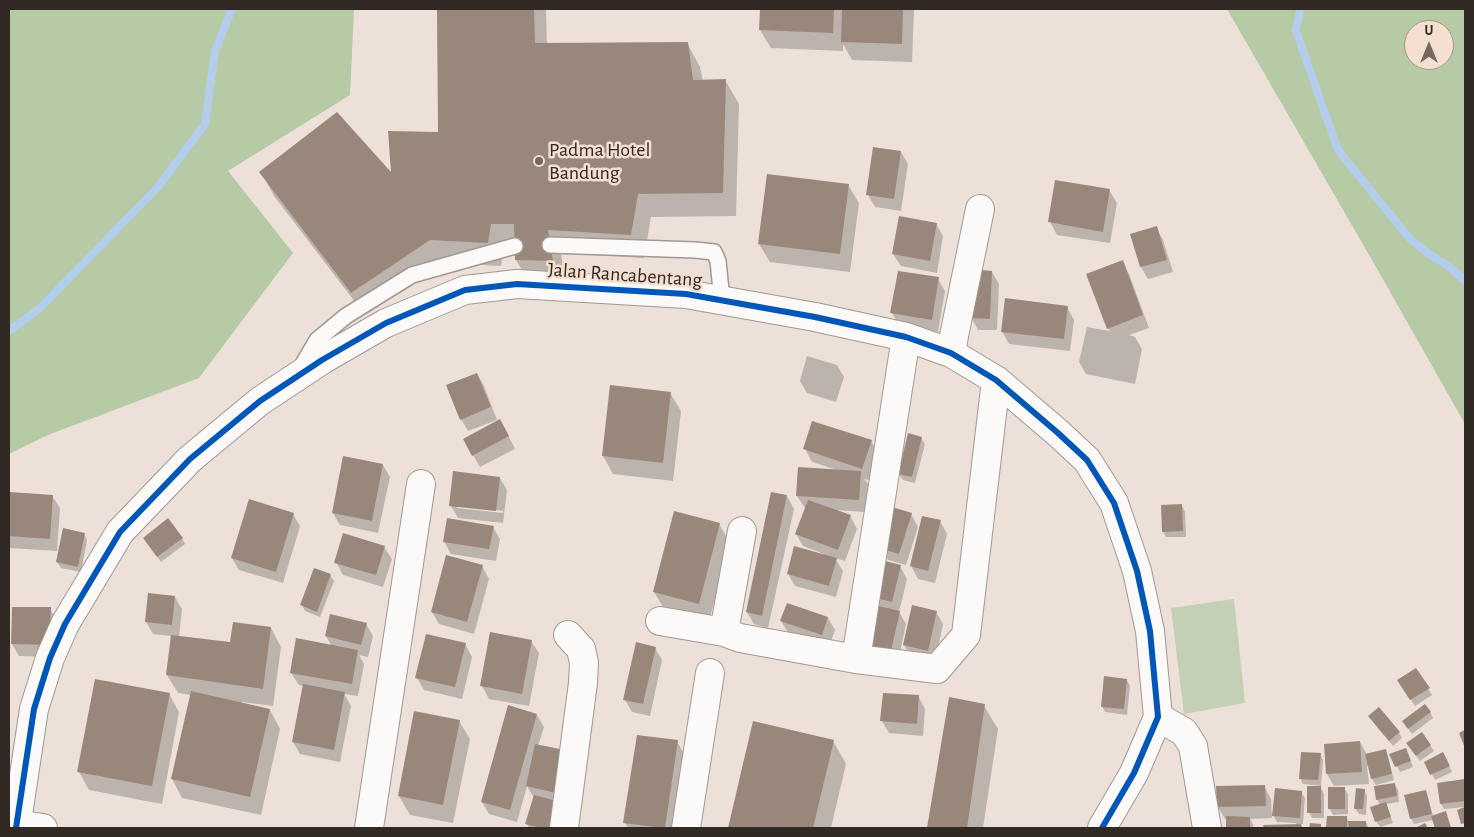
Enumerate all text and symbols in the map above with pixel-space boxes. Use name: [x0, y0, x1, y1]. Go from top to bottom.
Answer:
north arrow: [1404, 20, 1454, 70]
text: U: [1425, 24, 1433, 38]
place label: Padma Hotel Bandung: [549, 138, 650, 185]
marker: Padma Hotel Bandung: [533, 155, 545, 167]
street label: Jalan Rancabentang: [547, 258, 703, 292]

